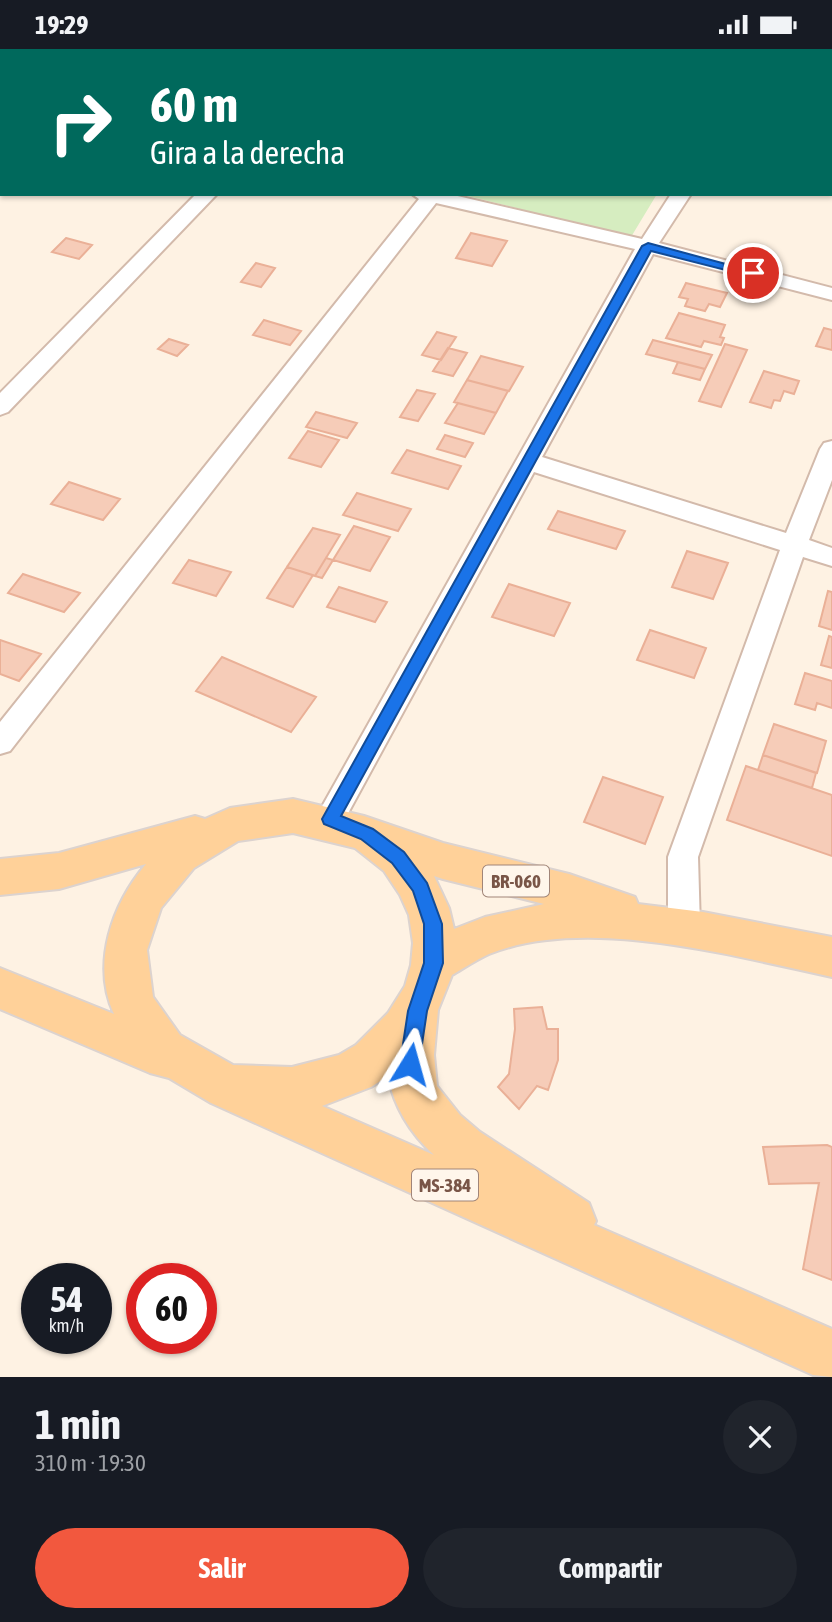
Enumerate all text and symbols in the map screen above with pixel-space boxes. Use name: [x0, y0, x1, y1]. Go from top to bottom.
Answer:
text: 19:29: [35, 10, 89, 40]
text: 60 m: [150, 76, 238, 132]
icon: right: [35, 77, 126, 168]
text: Gira a la derecha: [150, 134, 345, 171]
pin: [723, 243, 783, 303]
icon: arrive: [734, 254, 772, 292]
road number: BR-060: [483, 866, 549, 897]
position arrow: [373, 1027, 447, 1101]
road number: MS-384: [412, 1169, 478, 1201]
speed limit sign: 60: [126, 1263, 217, 1354]
text: 54: [50, 1279, 83, 1319]
text: km/h: [49, 1315, 84, 1336]
text: 1 min: [35, 1400, 121, 1448]
button: close: [723, 1400, 797, 1474]
text: 310 m · 19:30: [35, 1450, 146, 1476]
button: Salir: [35, 1528, 409, 1608]
button: Compartir: [423, 1528, 797, 1608]

